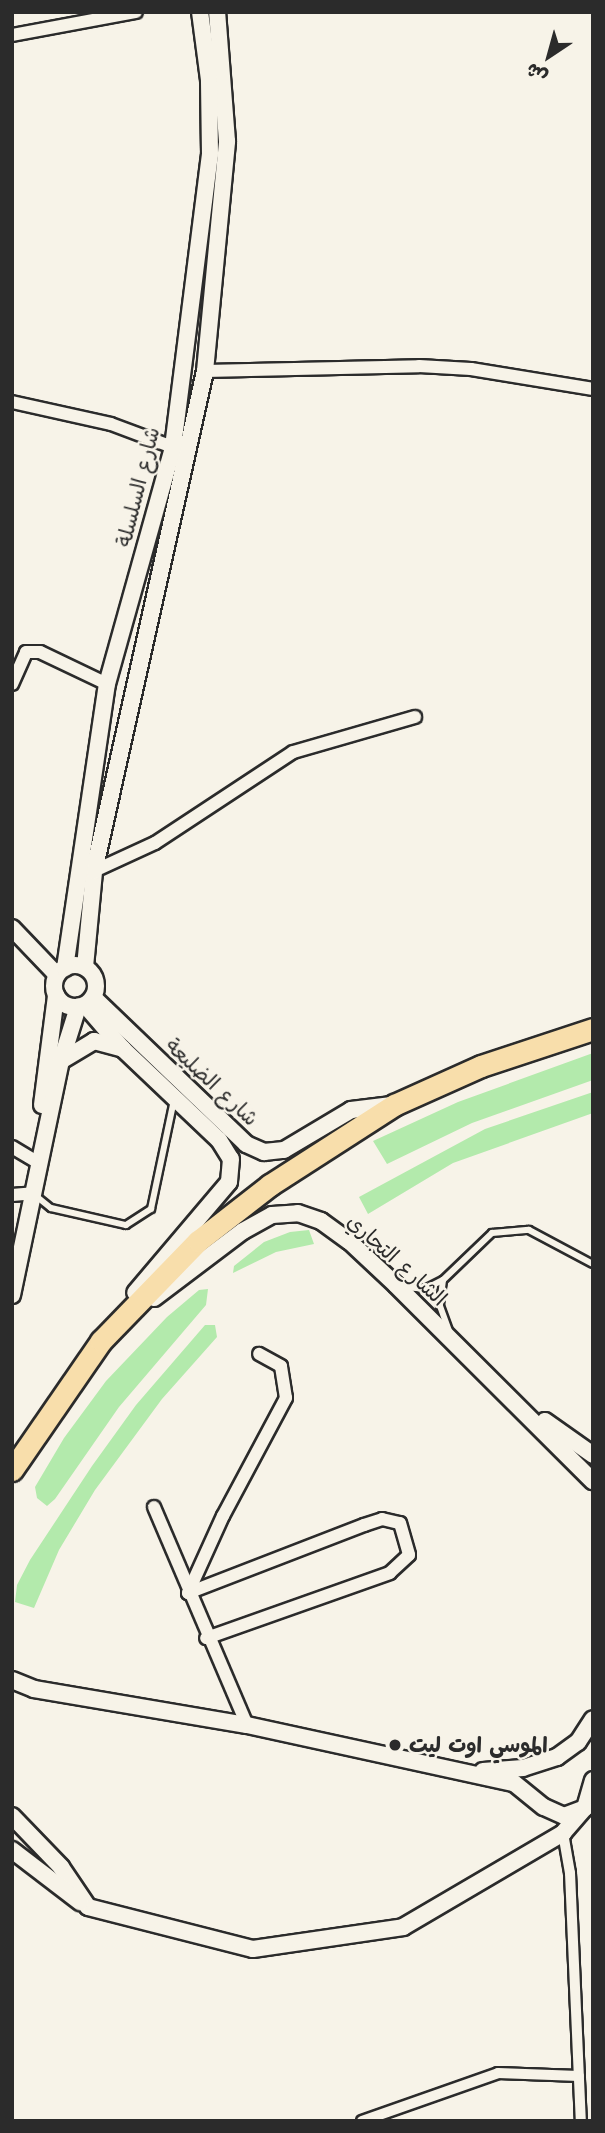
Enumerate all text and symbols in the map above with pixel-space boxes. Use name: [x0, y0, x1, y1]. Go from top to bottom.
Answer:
north arrow: [514, 21, 584, 91]
text: ش: [521, 57, 552, 90]
street label: شارع السلسلة: [111, 425, 165, 549]
street label: شارع الضليعة: [160, 1033, 264, 1131]
street label: الشارع التجاري: [342, 1209, 452, 1311]
place label: الموسي اوت ليت: [409, 1732, 548, 1758]
marker: الموسي اوت ليت: [387, 1737, 403, 1753]

